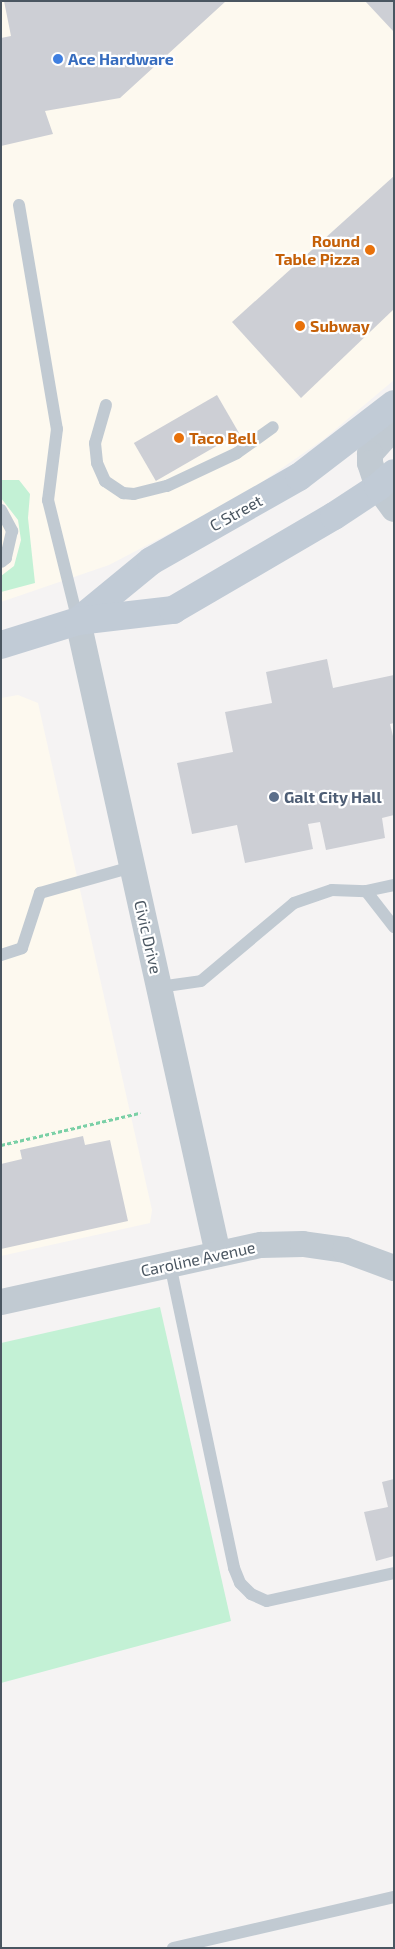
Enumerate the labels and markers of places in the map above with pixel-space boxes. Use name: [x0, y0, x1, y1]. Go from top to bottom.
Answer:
place label: Ace Hardware: [68, 49, 174, 69]
marker: Ace Hardware: [52, 53, 64, 65]
place label: Round Table Pizza: [275, 231, 360, 269]
marker: Round Table Pizza: [364, 244, 376, 256]
place label: Subway: [310, 316, 370, 336]
marker: Subway: [294, 320, 306, 332]
place label: Taco Bell: [189, 428, 257, 448]
marker: Taco Bell: [173, 432, 185, 444]
place label: Galt City Hall: [284, 787, 382, 807]
marker: Galt City Hall: [268, 791, 280, 803]

